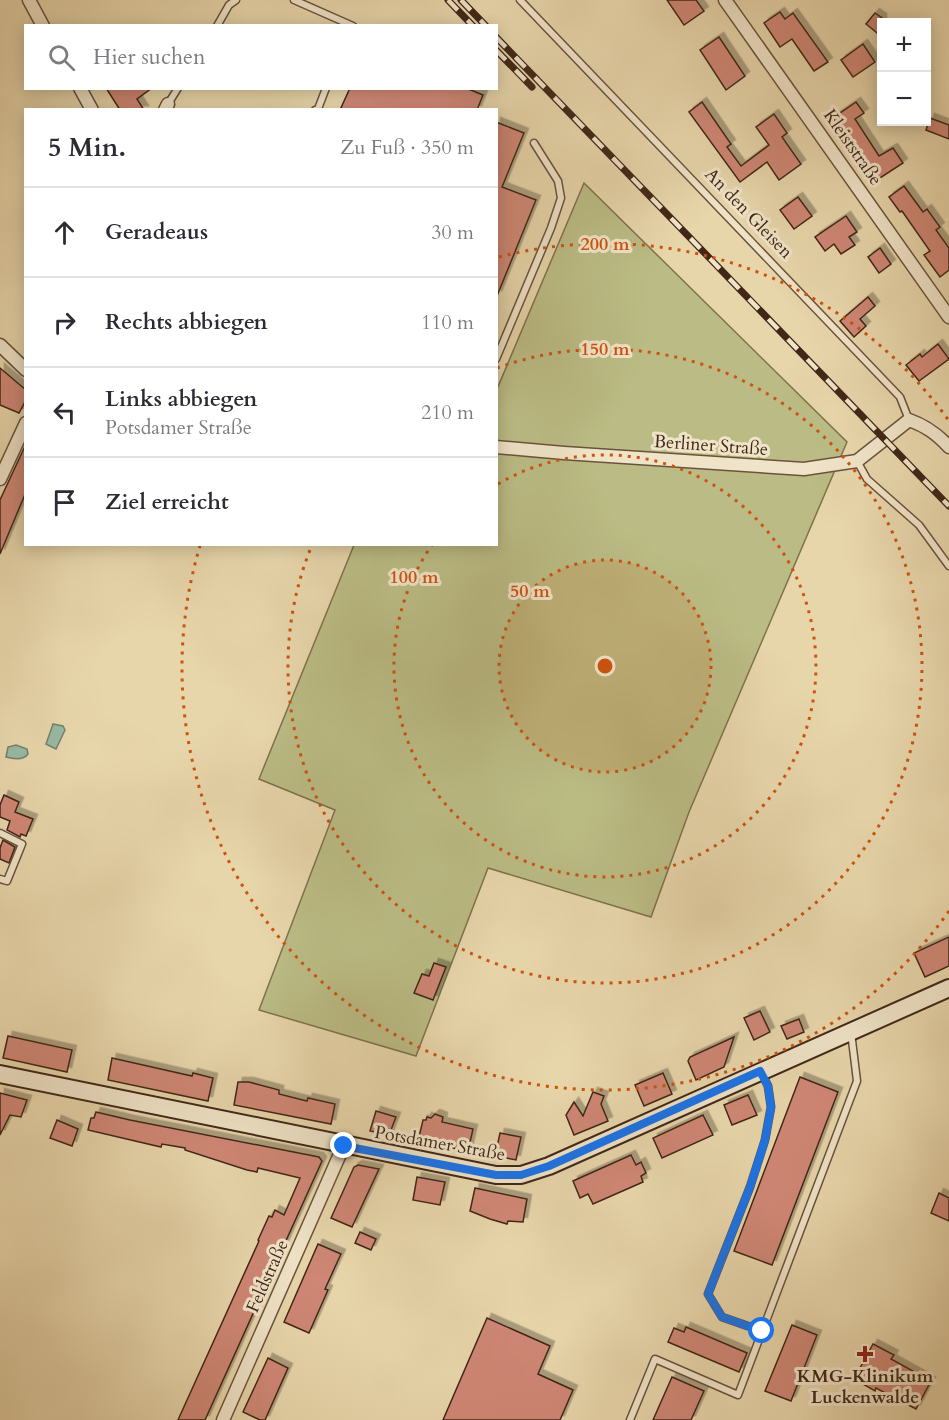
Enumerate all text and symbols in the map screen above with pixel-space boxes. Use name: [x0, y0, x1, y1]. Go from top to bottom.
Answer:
map controls: [877, 18, 931, 126]
button: +: [877, 18, 931, 72]
search box: [24, 24, 498, 90]
icon: search: [45, 41, 78, 74]
text: Hier suchen: [93, 42, 206, 72]
button: −: [877, 72, 931, 126]
street label: Kleiststraße: [817, 104, 888, 190]
text: 5 Min.: [48, 130, 126, 165]
text: Zu Fuß · 350 m: [340, 134, 474, 161]
street label: An den Gleisen: [699, 163, 799, 265]
icon: ahead: [48, 216, 81, 249]
text: Geradeaus: [105, 217, 208, 247]
text: 30 m: [431, 219, 474, 246]
text: 200 m: [580, 232, 630, 257]
icon: right: [48, 306, 81, 339]
text: Rechts abbiegen: [105, 307, 268, 337]
text: 110 m: [421, 309, 474, 336]
text: 150 m: [580, 337, 630, 362]
text: Links abbiegen: [105, 384, 257, 414]
icon: left: [48, 396, 81, 429]
text: 210 m: [421, 399, 474, 426]
text: Potsdamer Straße: [105, 414, 252, 441]
street label: Berliner Straße: [653, 429, 769, 462]
icon: arrive: [48, 486, 81, 519]
text: Ziel erreicht: [105, 487, 229, 517]
text: 100 m: [389, 565, 439, 590]
text: 50 m: [510, 579, 550, 604]
centre of rings: [595, 656, 615, 676]
street label: Potsdamer Straße: [373, 1120, 507, 1167]
route end: [330, 1132, 356, 1158]
street label: Feldstraße: [240, 1236, 295, 1317]
route start: [748, 1317, 774, 1343]
marker: KMG-Klinikum Luckenwalde: [856, 1345, 874, 1363]
place label: KMG-Klinikum Luckenwalde: [797, 1364, 934, 1410]

